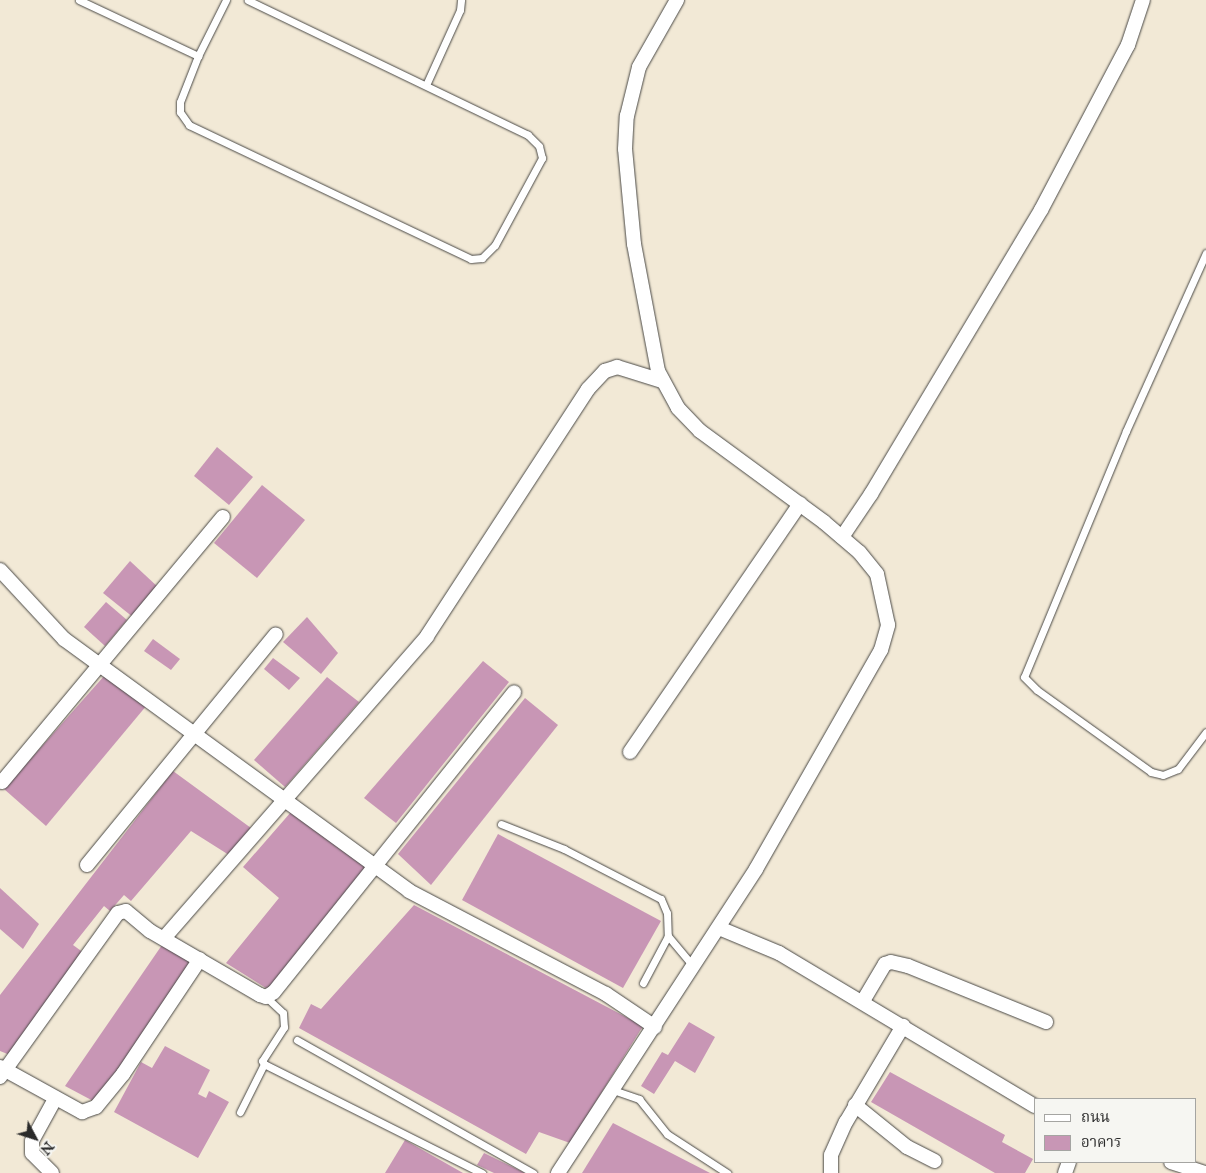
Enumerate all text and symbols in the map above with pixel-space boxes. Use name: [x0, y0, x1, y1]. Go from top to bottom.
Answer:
legend: [1034, 1098, 1196, 1163]
text: ถนน: [1081, 1108, 1110, 1127]
north arrow: [10, 1113, 60, 1163]
text: อาคาร: [1081, 1133, 1121, 1152]
text: N: [36, 1137, 57, 1158]

